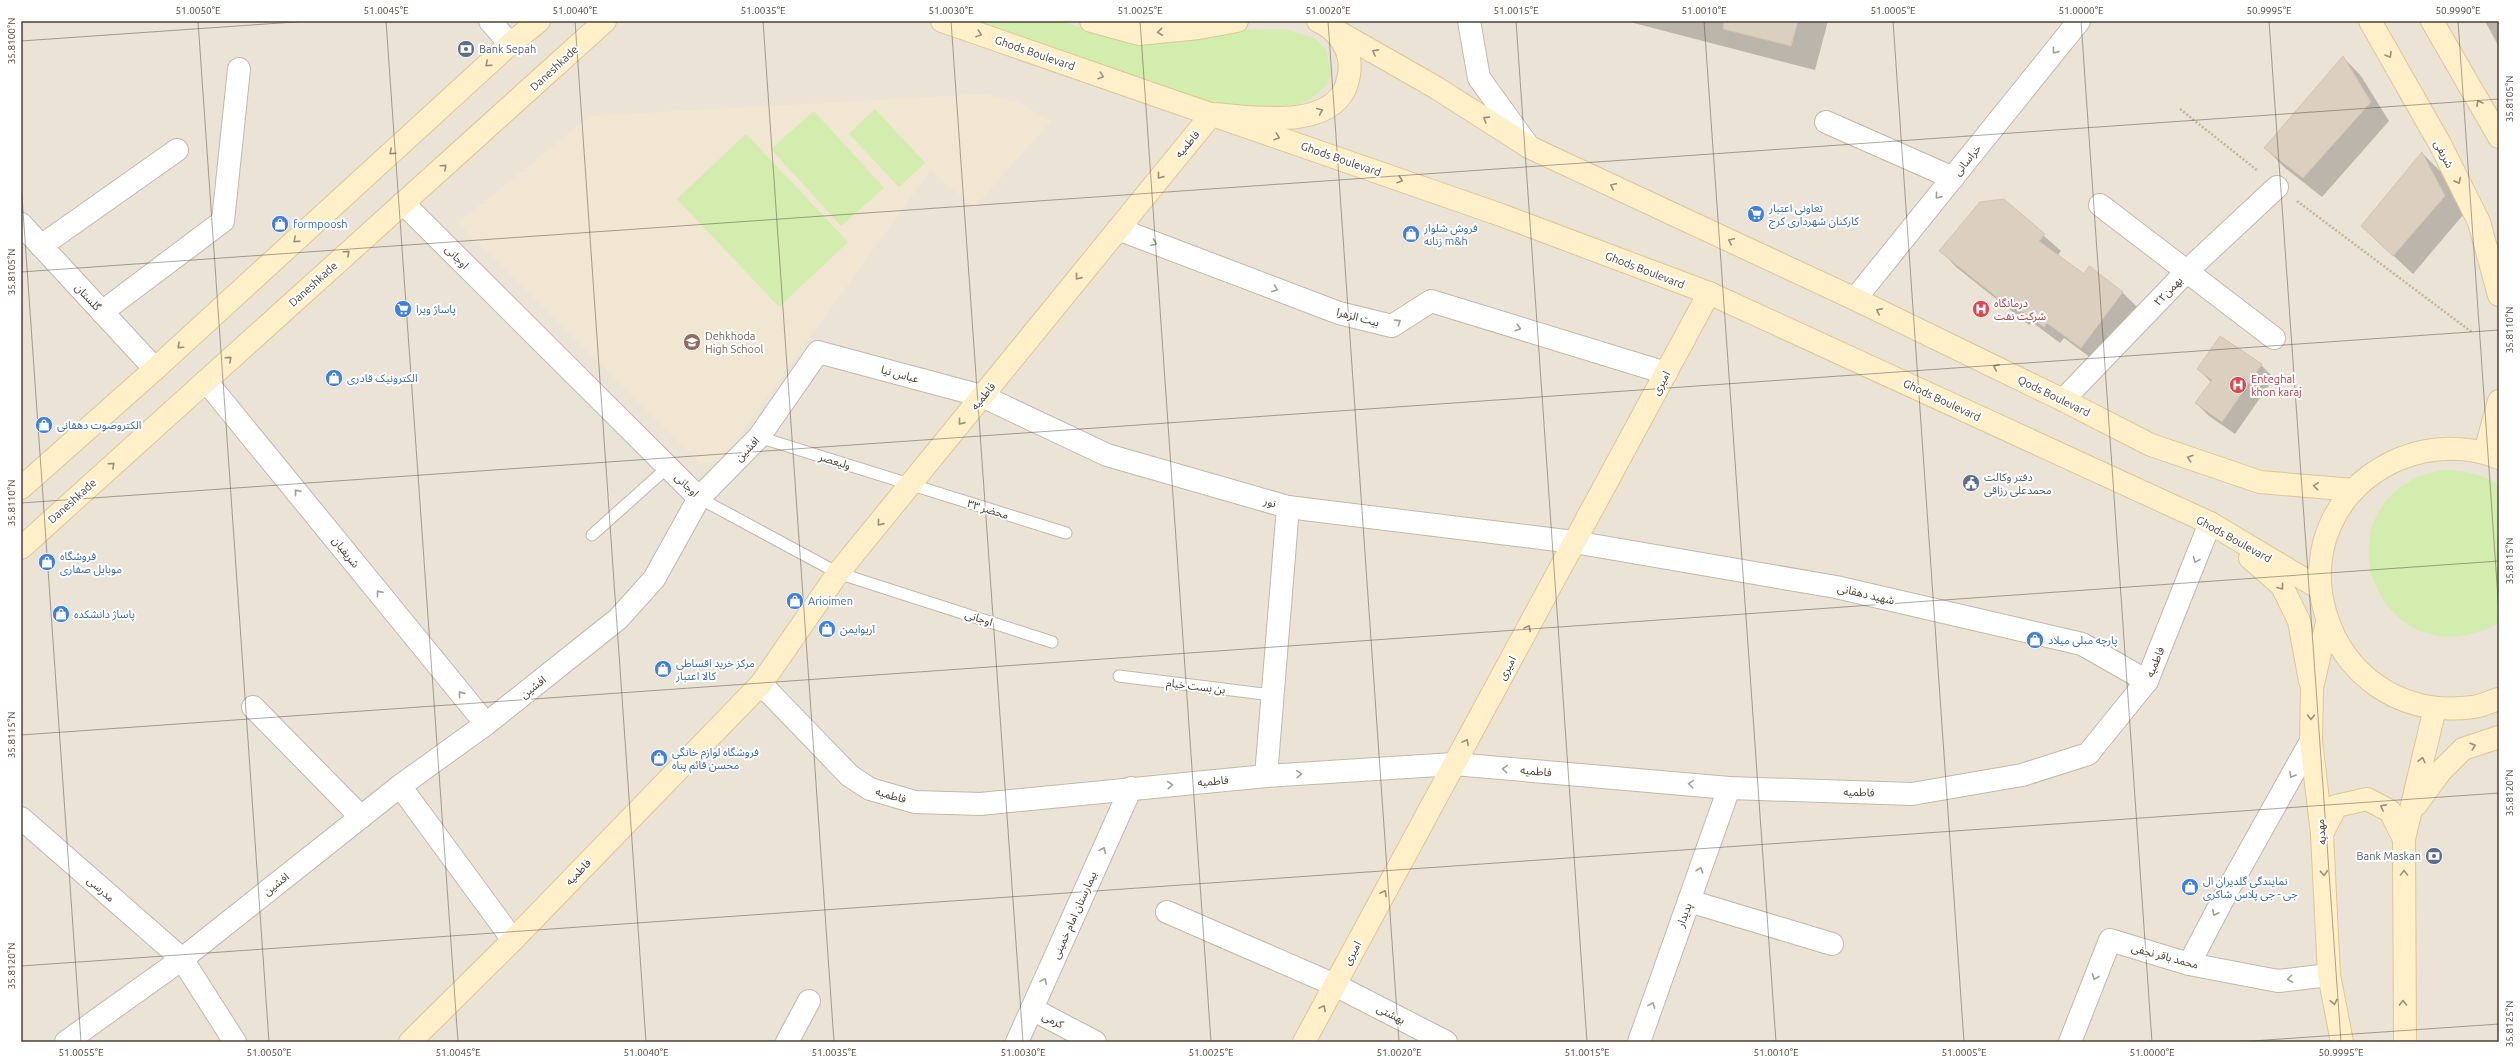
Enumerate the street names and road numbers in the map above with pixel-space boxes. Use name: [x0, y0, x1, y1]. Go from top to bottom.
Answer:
street label: Ghods Boulevard: [993, 34, 1077, 72]
street label: Daneshkade: [528, 43, 580, 93]
street label: فاطمیه: [1172, 128, 1203, 161]
street label: شریفی: [2431, 138, 2456, 171]
street label: Ghods Boulevard: [1299, 140, 1383, 178]
street label: خراسانی: [1951, 142, 1984, 178]
street label: اوجانی: [442, 243, 471, 272]
street label: Ghods Boulevard: [1604, 249, 1686, 291]
street label: Daneshkade: [286, 259, 340, 309]
street label: ۲۲بهمن: [2151, 274, 2185, 309]
street label: گلستان: [72, 281, 104, 314]
street label: بیت الزهرا: [1335, 306, 1381, 330]
street label: عباس نیا: [880, 363, 921, 386]
street label: امیری: [1650, 369, 1673, 397]
street label: Qods Boulevard: [2016, 373, 2092, 419]
street label: Ghods Boulevard: [1901, 377, 1983, 423]
street label: فاطمیه: [968, 380, 998, 413]
street label: افشین: [733, 434, 762, 464]
street label: ولیعصر: [816, 450, 852, 473]
street label: اوجانی: [672, 471, 701, 500]
street label: Daneshkade: [45, 476, 99, 526]
street label: نور: [1261, 494, 1278, 510]
street label: محضر ۳۳: [966, 497, 1010, 522]
street label: Ghods Boulevard: [2194, 513, 2274, 565]
street label: شریفیان: [329, 534, 362, 571]
street label: شهید دهقانی: [1836, 582, 1896, 607]
street label: اوجانی: [963, 608, 994, 629]
street label: فاطمیه: [2144, 645, 2167, 679]
street label: امیری: [1496, 654, 1519, 682]
street label: افشین: [518, 673, 549, 701]
street label: بن بست خیام: [1166, 676, 1226, 698]
street label: فاطمیه: [1520, 764, 1552, 779]
street label: فاطمیه: [1197, 774, 1229, 789]
street label: فاطمیه: [874, 785, 908, 806]
street label: فاطمیه: [1843, 785, 1875, 800]
street label: مهدیه: [2314, 818, 2329, 845]
street label: فاطمیه: [563, 856, 594, 888]
street label: بیمارستان امام خمینی: [1049, 869, 1101, 961]
street label: افشین: [261, 870, 292, 898]
street label: مدرسی: [84, 874, 117, 905]
street label: پدیدار: [1674, 901, 1696, 930]
street label: امیری: [1341, 939, 1364, 967]
street label: محمد باقر نجفی: [2130, 941, 2200, 972]
street label: بهشتی: [1374, 1002, 1407, 1027]
street label: کرمی: [1040, 1010, 1066, 1032]

